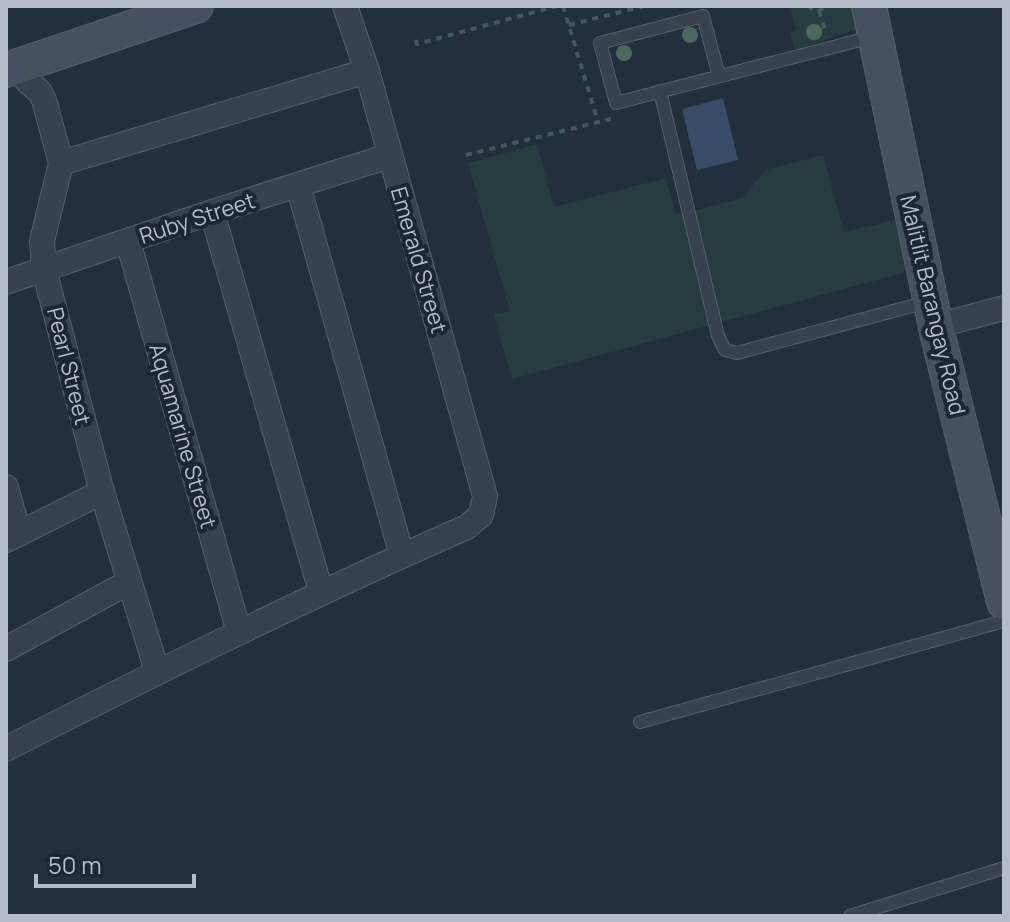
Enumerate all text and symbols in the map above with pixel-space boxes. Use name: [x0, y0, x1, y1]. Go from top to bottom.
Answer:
street label: Emerald Street: [384, 183, 454, 337]
street label: Ruby Street: [135, 185, 259, 251]
street label: Malitlit Barangay Road: [893, 192, 973, 418]
street label: Pearl Street: [40, 304, 98, 428]
street label: Aquamarine Street: [142, 340, 224, 532]
scale bar: [36, 838, 194, 888]
text: 50 m: [48, 848, 102, 881]

